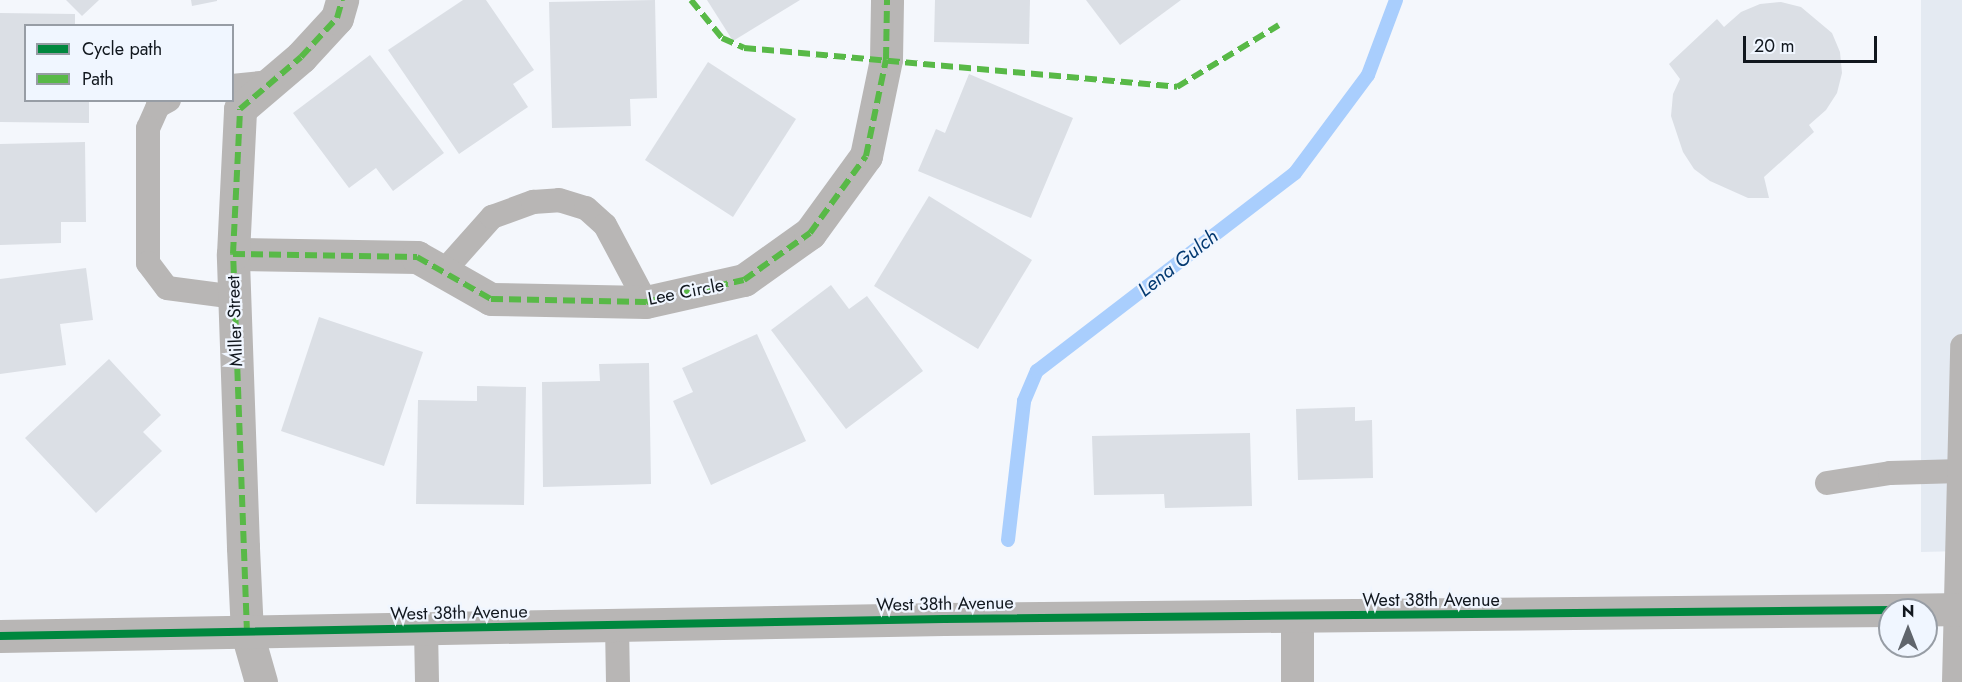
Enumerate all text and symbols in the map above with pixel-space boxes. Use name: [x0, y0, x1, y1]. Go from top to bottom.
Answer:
legend: [24, 24, 234, 102]
scale bar: [1746, 24, 1880, 62]
text: 20 m: [1754, 33, 1794, 59]
text: Cycle path: [82, 36, 162, 62]
text: Path: [82, 66, 114, 92]
water label: Lena Gulch: [1133, 224, 1223, 302]
street label: Lee Circle: [646, 274, 726, 310]
street label: Miller Street: [223, 275, 247, 367]
street label: West 38th Avenue: [1362, 589, 1500, 611]
street label: West 38th Avenue: [876, 592, 1014, 616]
north arrow: [1878, 598, 1938, 658]
text: N: [1902, 600, 1914, 623]
street label: West 38th Avenue: [390, 601, 528, 625]

